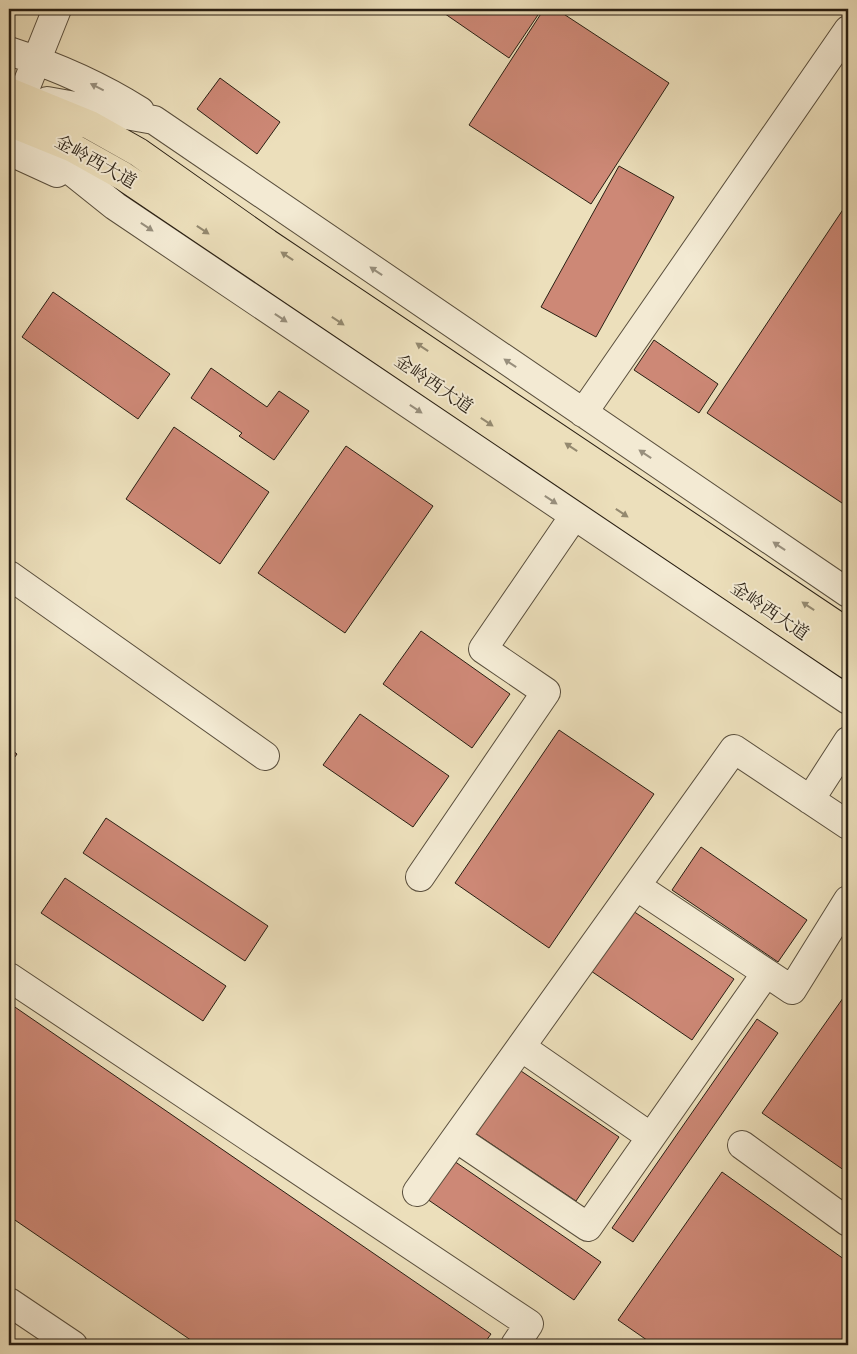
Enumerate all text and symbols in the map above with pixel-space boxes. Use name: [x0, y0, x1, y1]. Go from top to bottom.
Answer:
one-way arrow: [90, 83, 104, 91]
street label: 金岭西大道: [50, 130, 140, 196]
one-way arrow: [140, 222, 153, 232]
one-way arrow: [197, 226, 210, 235]
one-way arrow: [280, 251, 294, 261]
one-way arrow: [369, 266, 383, 276]
one-way arrow: [275, 313, 288, 323]
one-way arrow: [331, 316, 345, 326]
one-way arrow: [415, 342, 428, 352]
street label: 金岭西大道: [389, 349, 477, 421]
one-way arrow: [504, 358, 517, 368]
one-way arrow: [409, 404, 423, 414]
one-way arrow: [481, 417, 494, 427]
one-way arrow: [564, 442, 578, 452]
one-way arrow: [638, 449, 651, 459]
one-way arrow: [544, 495, 557, 505]
one-way arrow: [615, 508, 629, 518]
one-way arrow: [772, 541, 786, 551]
street label: 金岭西大道: [725, 576, 813, 648]
one-way arrow: [801, 601, 815, 611]

